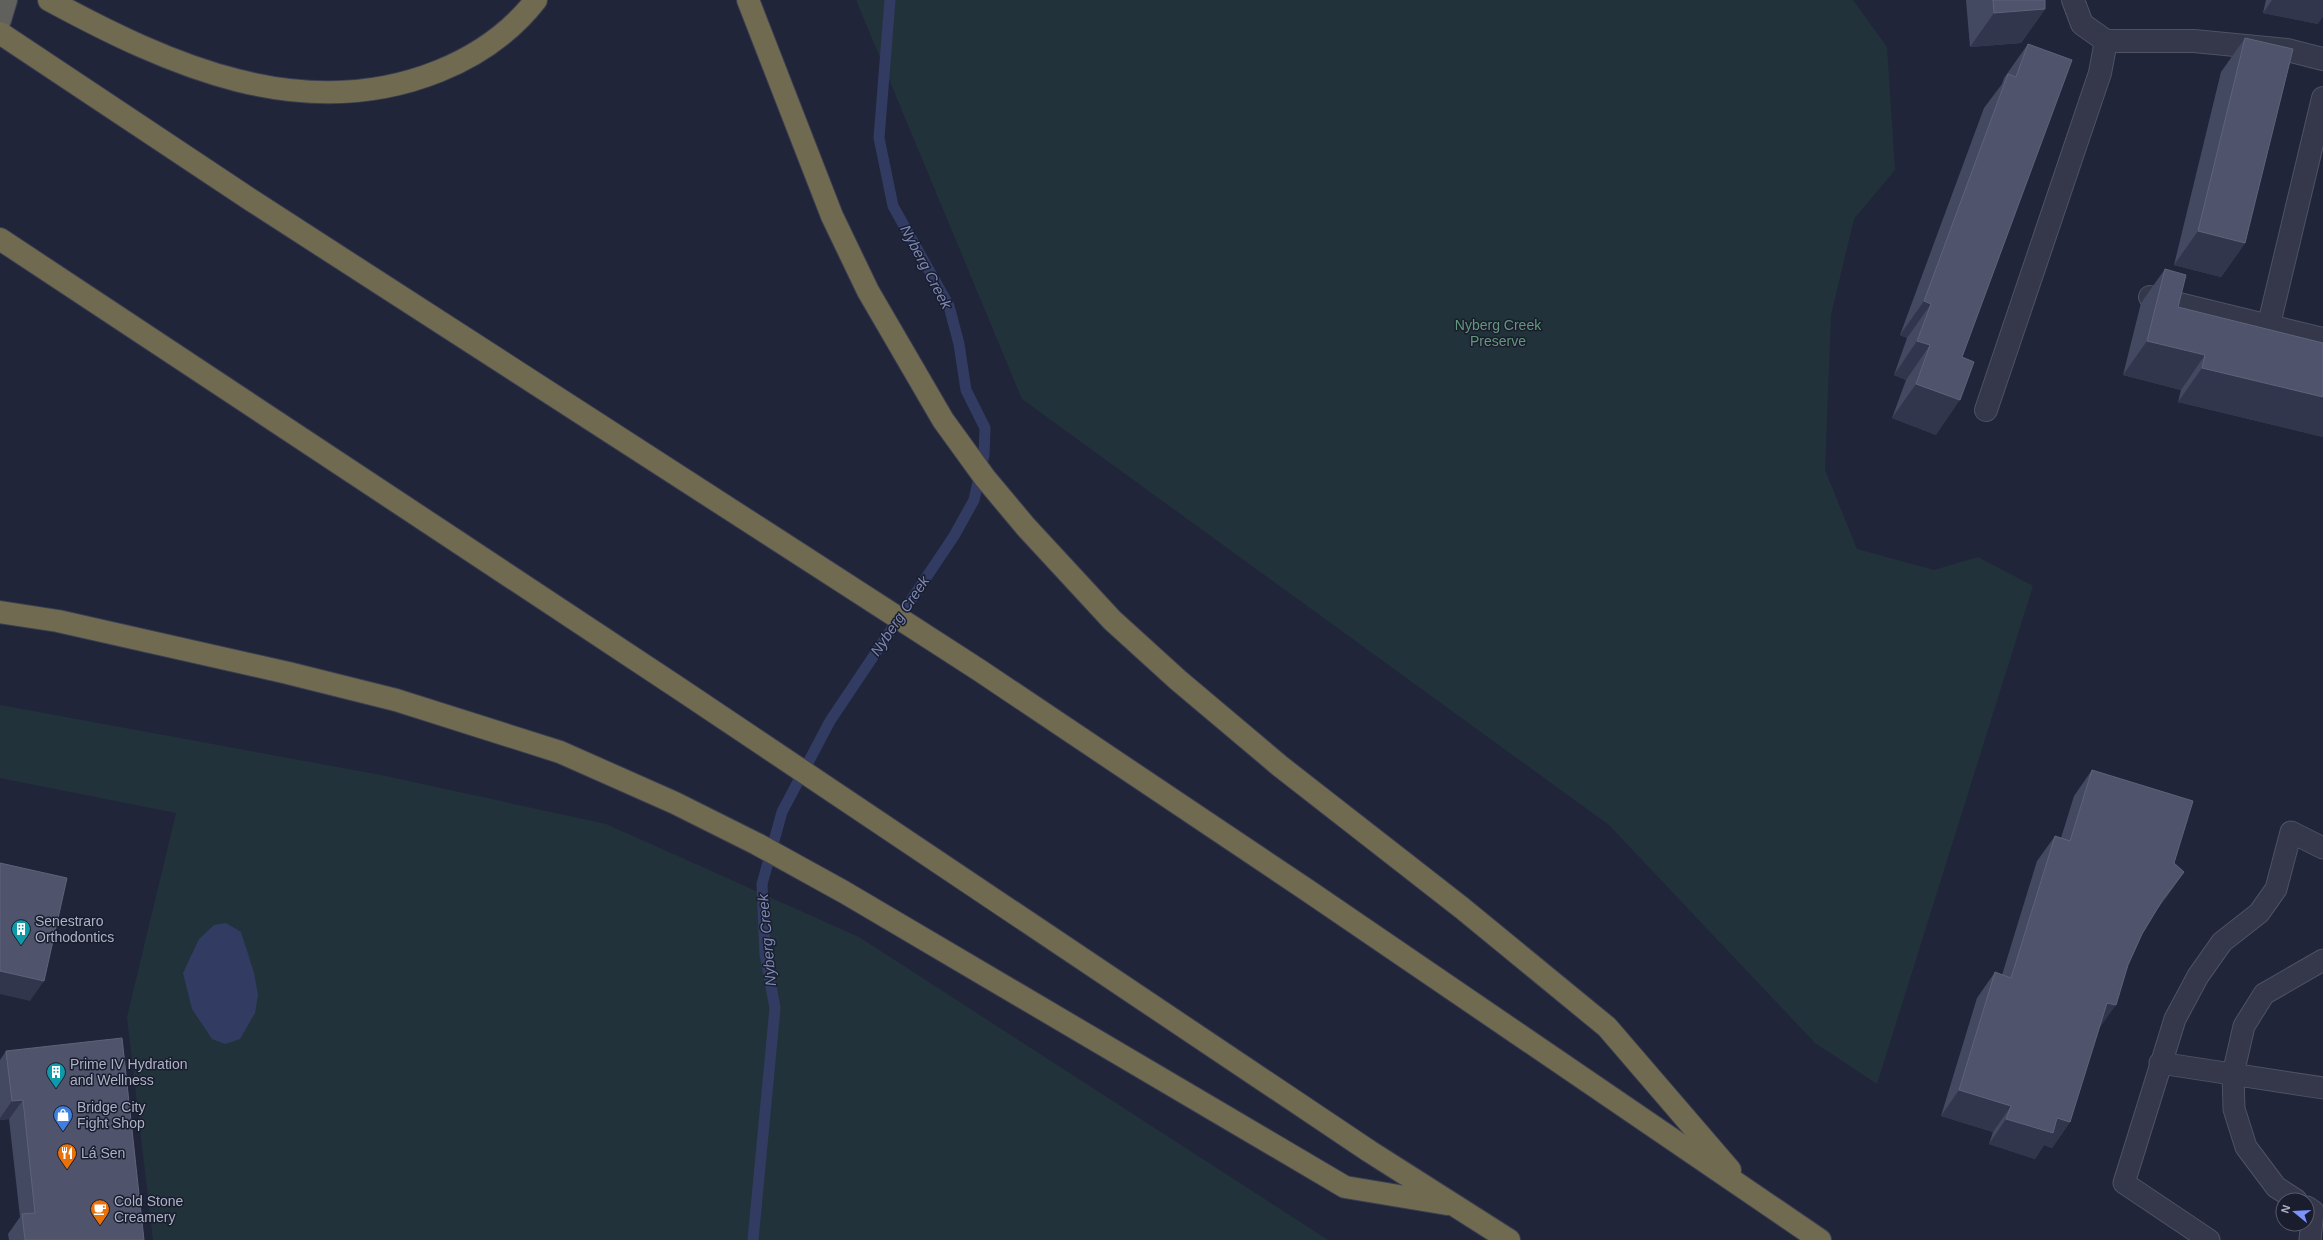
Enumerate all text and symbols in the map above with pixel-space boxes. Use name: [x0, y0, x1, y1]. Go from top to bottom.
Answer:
water label: Nyberg Creek: [897, 222, 956, 313]
park label: Nyberg Creek Preserve: [1455, 317, 1542, 349]
water label: Nyberg Creek: [867, 571, 933, 659]
water label: Nyberg Creek: [754, 892, 779, 987]
place label: Senestraro Orthodontics: [35, 913, 114, 945]
building icon: Senestraro Orthodontics: [10, 918, 32, 946]
place label: Prime IV Hydration and Wellness: [70, 1056, 187, 1088]
building icon: Prime IV Hydration and Wellness: [45, 1061, 67, 1089]
place label: Bridge City Fight Shop: [77, 1099, 145, 1131]
shop icon: Bridge City Fight Shop: [52, 1104, 74, 1132]
restaurant icon: Lá Sen: [56, 1142, 78, 1170]
place label: Lá Sen: [81, 1145, 125, 1161]
north arrow: [2275, 1192, 2315, 1232]
place label: Cold Stone Creamery: [114, 1193, 183, 1225]
cafe icon: Cold Stone Creamery: [89, 1198, 111, 1226]
text: N: [2279, 1203, 2292, 1215]

